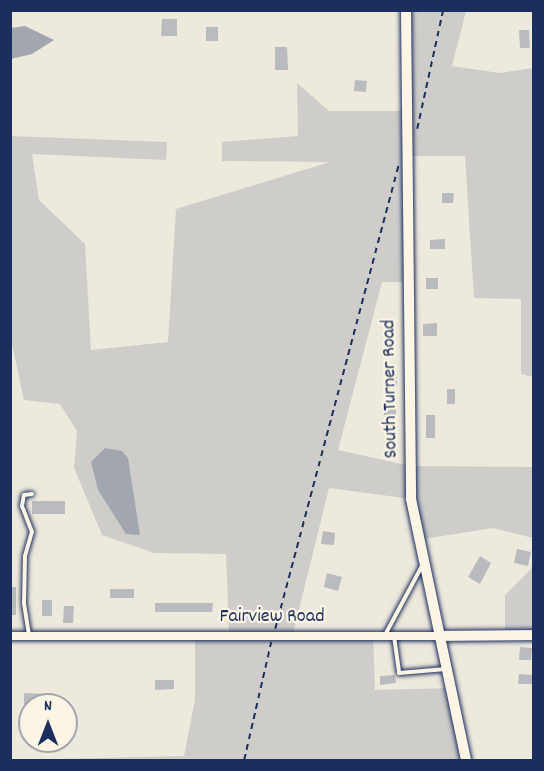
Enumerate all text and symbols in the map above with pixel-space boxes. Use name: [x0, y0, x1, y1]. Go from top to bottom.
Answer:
street label: South Turner Road: [378, 319, 404, 459]
street label: Fairview Road: [219, 605, 325, 629]
north arrow: [18, 693, 78, 753]
text: N: [44, 695, 52, 718]

